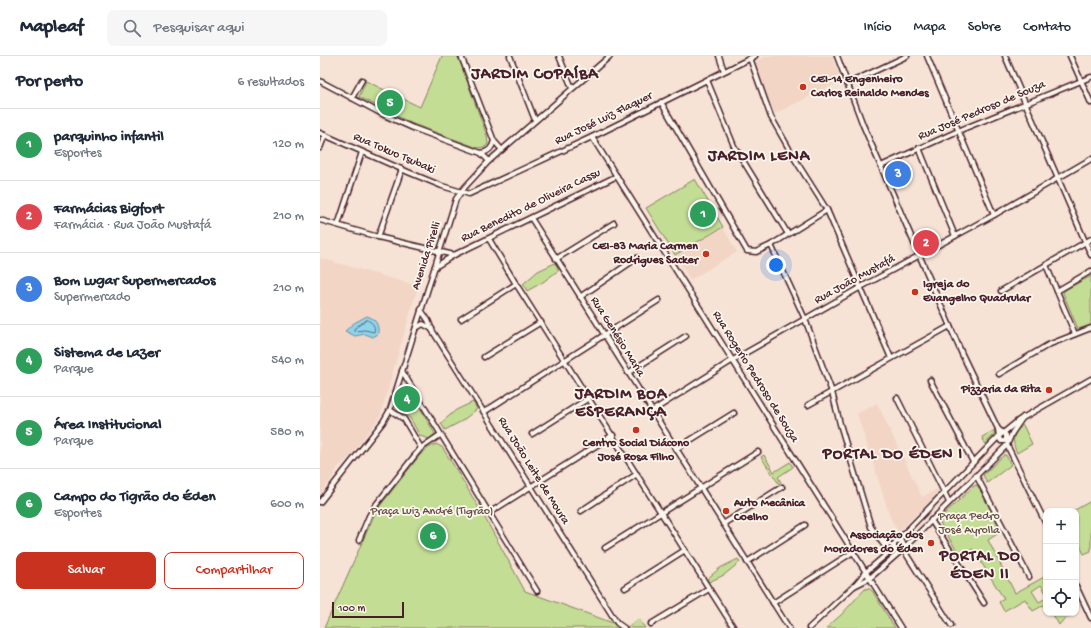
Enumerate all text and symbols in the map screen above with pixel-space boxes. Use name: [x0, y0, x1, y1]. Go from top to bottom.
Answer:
search box: [107, 10, 387, 46]
text: Mapleaf: [20, 16, 83, 39]
icon: search: [121, 17, 143, 39]
text: Pesquisar aqui: [153, 19, 245, 37]
text: Início: [863, 19, 892, 36]
text: Mapa: [914, 19, 946, 36]
text: Sobre: [968, 19, 1001, 36]
text: Contato: [1023, 19, 1071, 36]
district label: JARDIM COPAÍBA: [470, 65, 599, 85]
text: Por perto: [16, 72, 83, 92]
place label: CEI-14 Engenheiro Carlos Reinaldo Mendes: [810, 73, 929, 101]
text: 6 resultados: [238, 75, 304, 90]
street label: Rua José Pedroso de Souza: [916, 78, 1048, 144]
marker: CEI-14 Engenheiro Carlos Reinaldo Mendes: [798, 82, 808, 92]
pin: 5: [377, 88, 403, 118]
street label: Rua José Luiz Flaquer: [553, 89, 657, 149]
text: parquinho infantil: [54, 128, 164, 146]
street label: Rua Tokuo Tsubaki: [351, 130, 438, 178]
text: 1: [26, 137, 32, 152]
text: 120 m: [273, 137, 304, 152]
text: Esportes: [54, 146, 101, 161]
district label: JARDIM LENA: [707, 148, 811, 167]
pin: 3: [885, 159, 911, 189]
street label: Rua Benedito de Oliveira Cassu: [459, 166, 603, 246]
pin: 1: [690, 199, 716, 229]
text: Farmácias Bigfort: [54, 200, 163, 218]
text: 2: [26, 209, 32, 224]
text: 210 m: [273, 209, 304, 224]
text: Farmácia · Rua João Mustafá: [54, 218, 211, 233]
street label: Avenida Pirelli: [409, 220, 445, 292]
pin: 2: [913, 228, 939, 258]
place label: CEI-83 Maria Carmen Rodrigues Sacker: [592, 240, 700, 268]
marker: CEI-83 Maria Carmen Rodrigues Sacker: [701, 249, 711, 259]
street label: Rua João Mustafá: [812, 252, 898, 308]
your location: [766, 255, 786, 275]
text: Bom Lugar Supermercados: [54, 272, 216, 290]
place label: Igreja do Evangelho Quadrular: [922, 278, 1032, 306]
text: 3: [26, 281, 32, 296]
text: 210 m: [273, 281, 304, 296]
marker: Igreja do Evangelho Quadrular: [910, 287, 920, 297]
text: Supermercado: [54, 290, 130, 305]
street label: Rua Genésio Maria: [587, 294, 647, 380]
street label: Rua Rogerio Pedroso de Souza: [709, 309, 801, 446]
text: Sistema de Lazer: [54, 344, 160, 362]
text: 4: [26, 353, 32, 368]
text: 540 m: [271, 353, 304, 368]
text: Parque: [54, 362, 94, 377]
place label: Pizzaria da Rita: [960, 383, 1042, 397]
pin: 4: [394, 384, 420, 414]
marker: Pizzaria da Rita: [1044, 385, 1054, 395]
district label: JARDIM BOA ESPERANÇA: [574, 386, 668, 423]
street label: Rua João Leite de Moura: [494, 415, 572, 528]
text: Área Institucional: [54, 416, 161, 434]
text: 5: [26, 425, 32, 440]
text: 580 m: [270, 425, 304, 440]
marker: Centro Social Diácono José Rosa Filho: [631, 425, 641, 435]
text: Parque: [54, 434, 94, 449]
place label: Centro Social Diácono José Rosa Filho: [582, 437, 690, 465]
district label: PORTAL DO ÉDEN I: [822, 445, 963, 465]
text: Campo do Tigrão do Éden: [54, 488, 216, 506]
text: 6: [26, 497, 32, 512]
text: 600 m: [270, 497, 304, 512]
place label: Auto Mecânica Coelho: [733, 497, 806, 525]
park label: Praça Luiz André (Tigrão): [370, 505, 493, 519]
text: Esportes: [54, 506, 101, 521]
marker: Auto Mecânica Coelho: [721, 506, 731, 516]
map controls: [1043, 508, 1079, 616]
button: +: [1043, 508, 1079, 544]
park label: Praça Pedro José Ayrolla: [937, 510, 1000, 538]
pin: 6: [420, 521, 446, 551]
place label: Associação dos Moradores do Éden: [824, 529, 924, 557]
marker: Associação dos Moradores do Éden: [926, 538, 936, 548]
button: −: [1043, 544, 1079, 580]
district label: PORTAL DO ÉDEN II: [938, 548, 1021, 585]
button: Salvar: [16, 552, 156, 589]
button: Compartilhar: [164, 552, 304, 589]
button: locate: [1043, 580, 1079, 616]
scale bar: [332, 600, 404, 619]
text: 100 m: [338, 603, 365, 615]

